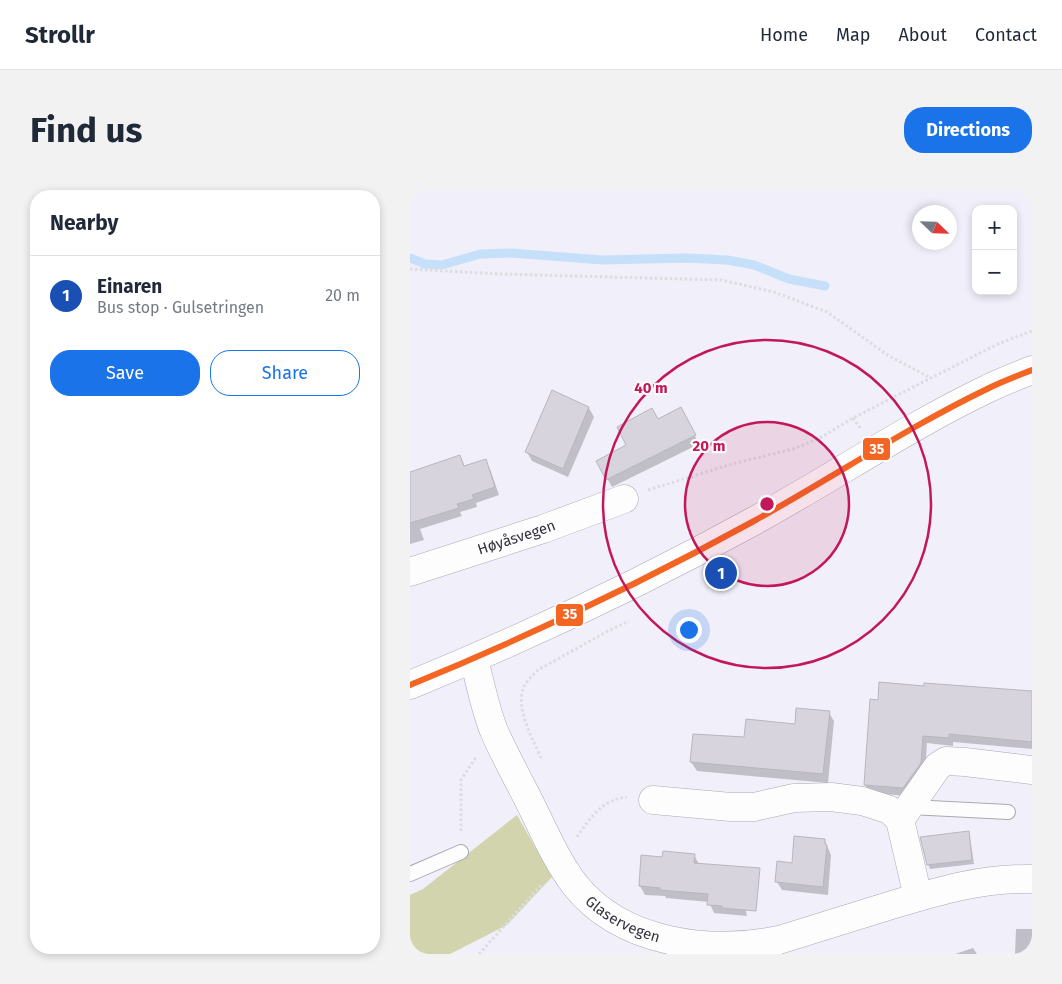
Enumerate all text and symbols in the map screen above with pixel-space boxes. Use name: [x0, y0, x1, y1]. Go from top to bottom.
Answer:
text: Strollr: [25, 21, 95, 49]
text: Home: [760, 24, 808, 46]
text: Map: [836, 24, 870, 46]
text: About: [898, 24, 947, 46]
text: Contact: [975, 24, 1037, 46]
button: Directions: [904, 107, 1032, 153]
text: Find us: [30, 109, 142, 151]
north arrow: [912, 205, 957, 250]
map controls: [972, 205, 1017, 295]
button: +: [972, 205, 1017, 250]
text: Nearby: [50, 210, 118, 236]
button: −: [972, 250, 1017, 295]
text: Einaren: [97, 275, 162, 298]
text: 1: [62, 286, 70, 305]
text: 20 m: [325, 286, 360, 305]
text: Bus stop · Gulsetringen: [97, 298, 264, 317]
button: Save: [50, 350, 200, 396]
button: Share: [210, 350, 360, 396]
text: 40 m: [634, 379, 668, 397]
text: 20 m: [693, 437, 725, 455]
line badge: 35: [862, 437, 891, 461]
text: 35: [869, 441, 885, 458]
centre of rings: [758, 495, 776, 513]
street label: Høyåsvegen: [475, 516, 558, 559]
pin: 1: [705, 554, 737, 592]
line badge: 35: [555, 603, 584, 627]
text: 35: [562, 606, 578, 623]
your location: [676, 617, 702, 643]
street label: Glaservegen: [582, 892, 662, 946]

